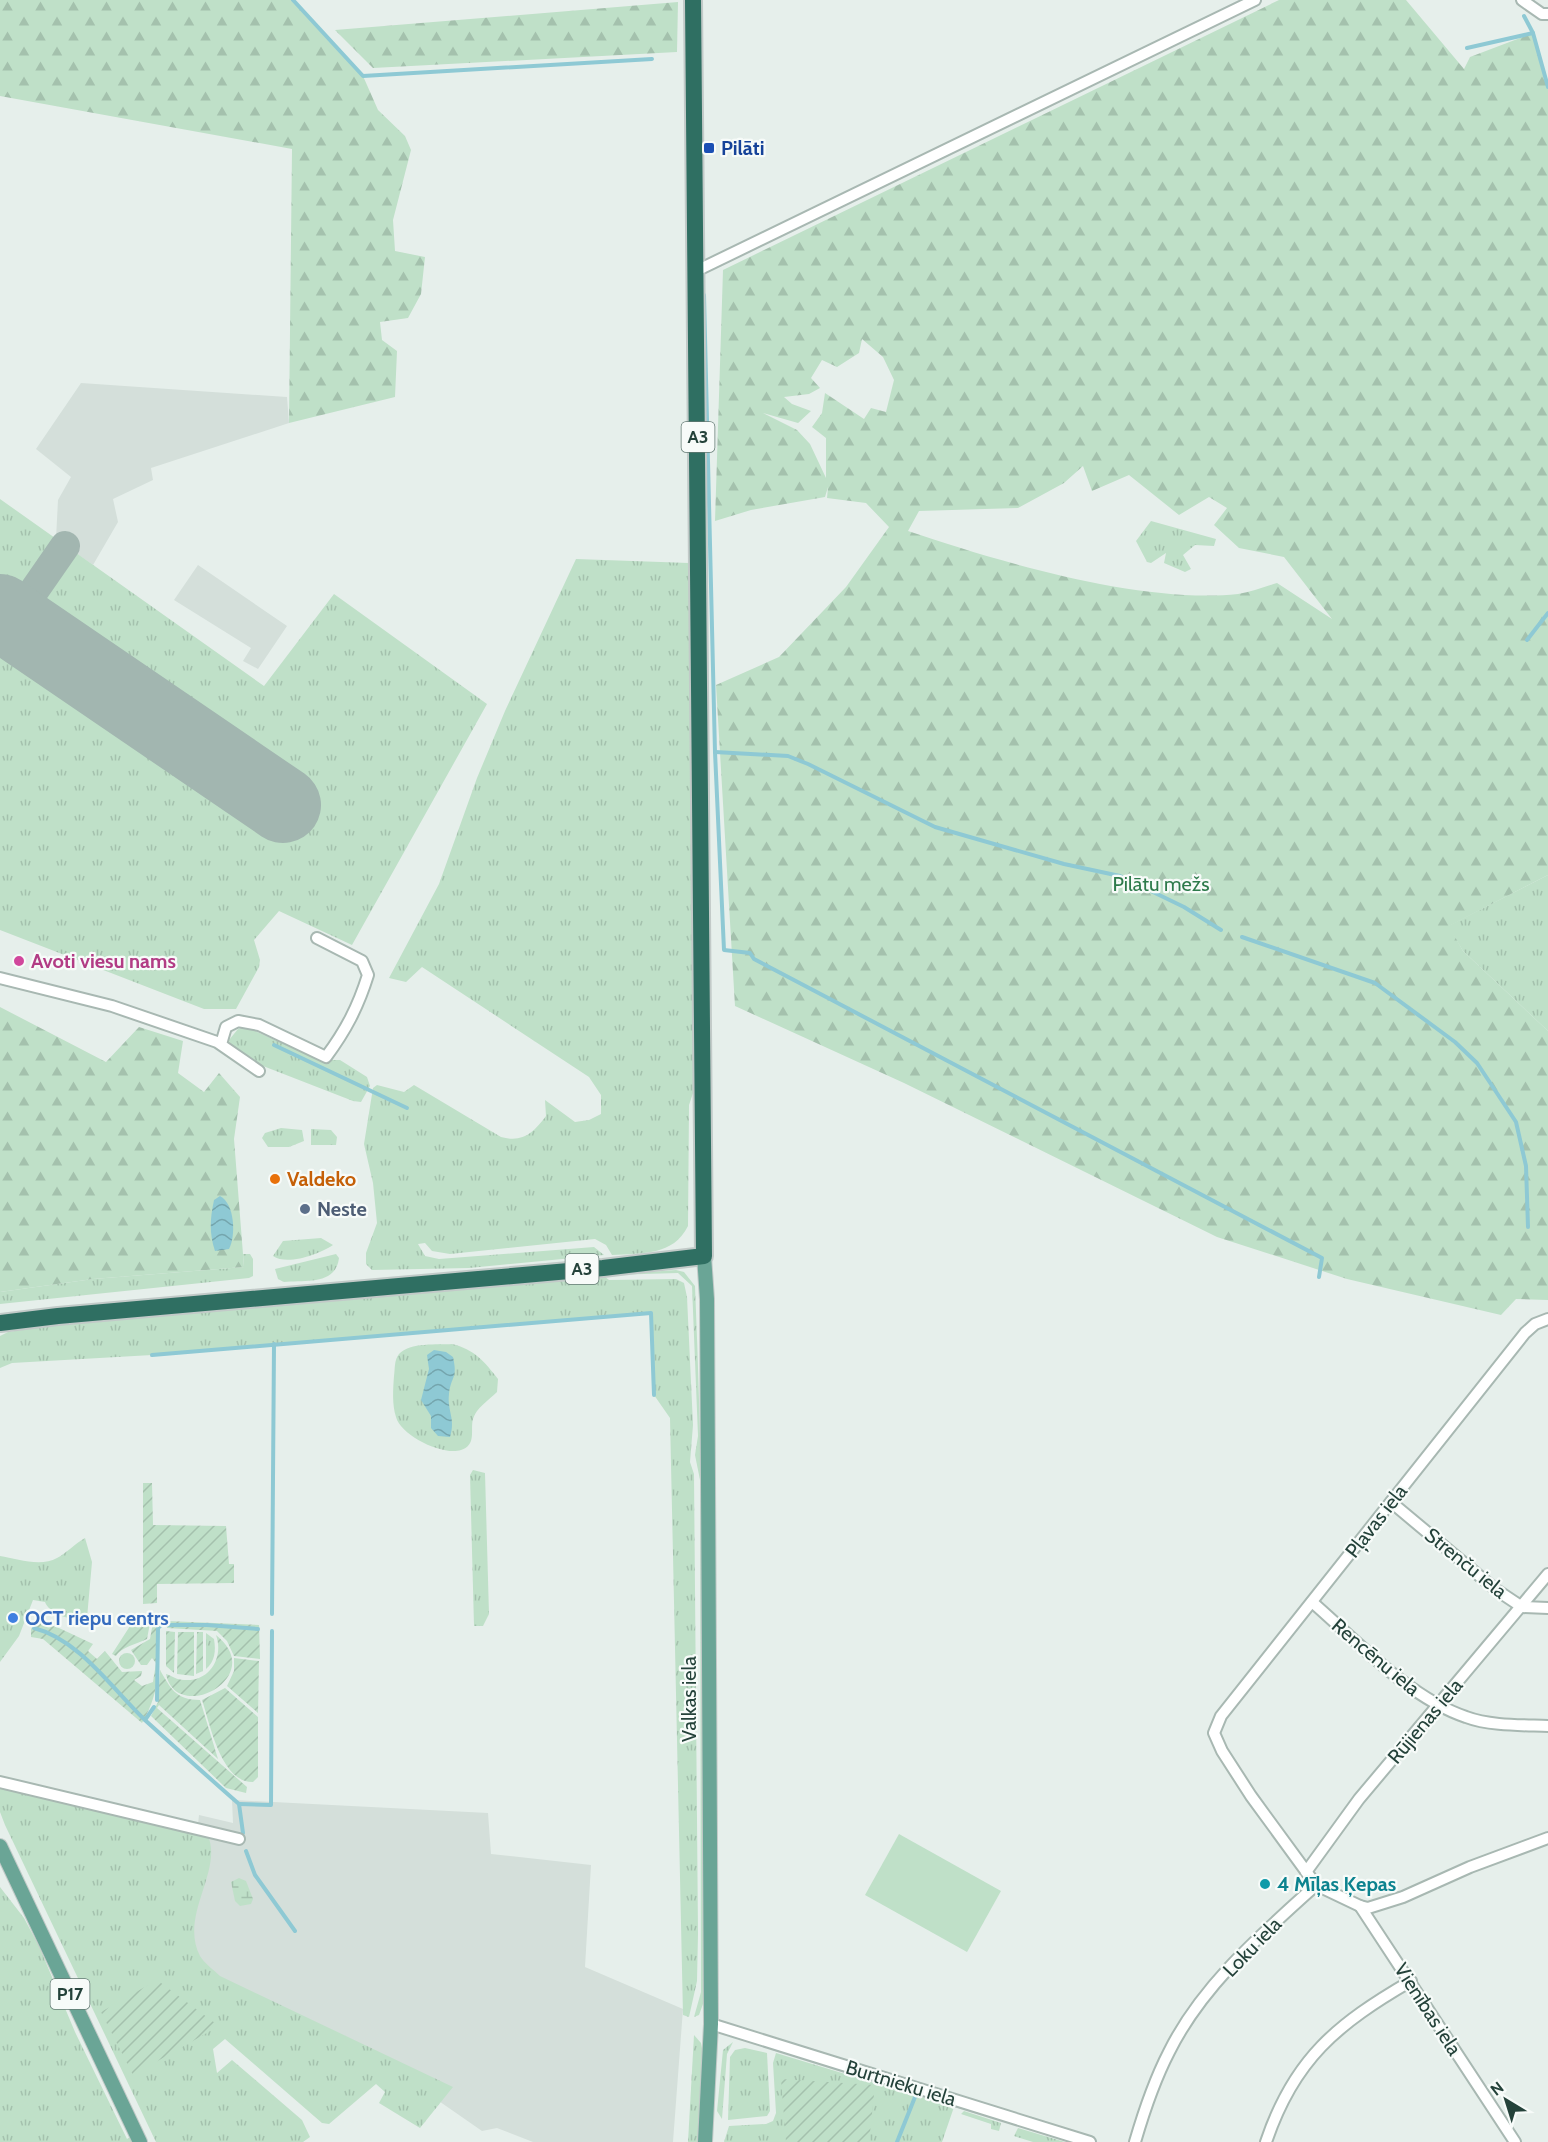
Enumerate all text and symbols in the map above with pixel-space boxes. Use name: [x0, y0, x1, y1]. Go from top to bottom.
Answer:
place label: Pilāti: [721, 136, 765, 160]
marker: Pilāti: [702, 141, 716, 155]
road number: A3: [682, 422, 714, 452]
park label: Pilātu mežs: [1112, 872, 1210, 896]
place label: Avoti viesu nams: [31, 949, 176, 973]
marker: Avoti viesu nams: [12, 954, 26, 968]
place label: Valdeko: [287, 1167, 356, 1191]
marker: Valdeko: [268, 1172, 282, 1186]
place label: Neste: [317, 1197, 367, 1221]
marker: Neste: [298, 1202, 312, 1216]
road number: A3: [566, 1254, 598, 1284]
street label: Pļavas iela: [1340, 1479, 1413, 1563]
street label: Strenču iela: [1420, 1523, 1512, 1604]
place label: OCT riepu centrs: [25, 1606, 169, 1630]
marker: OCT riepu centrs: [6, 1611, 20, 1625]
street label: Rencēnu iela: [1327, 1613, 1425, 1701]
street label: Valkas iela: [677, 1656, 701, 1742]
street label: Rūjienas iela: [1383, 1673, 1468, 1768]
place label: 4 Mīļas Ķepas: [1277, 1872, 1396, 1897]
marker: 4 Mīļas Ķepas: [1258, 1877, 1272, 1891]
street label: Loku iela: [1218, 1912, 1286, 1982]
street label: Vienības iela: [1389, 1958, 1467, 2060]
road number: P17: [50, 1979, 90, 2009]
street label: Burtnieku iela: [843, 2055, 959, 2111]
north arrow: [1476, 2070, 1536, 2130]
text: N: [1487, 2078, 1507, 2100]

